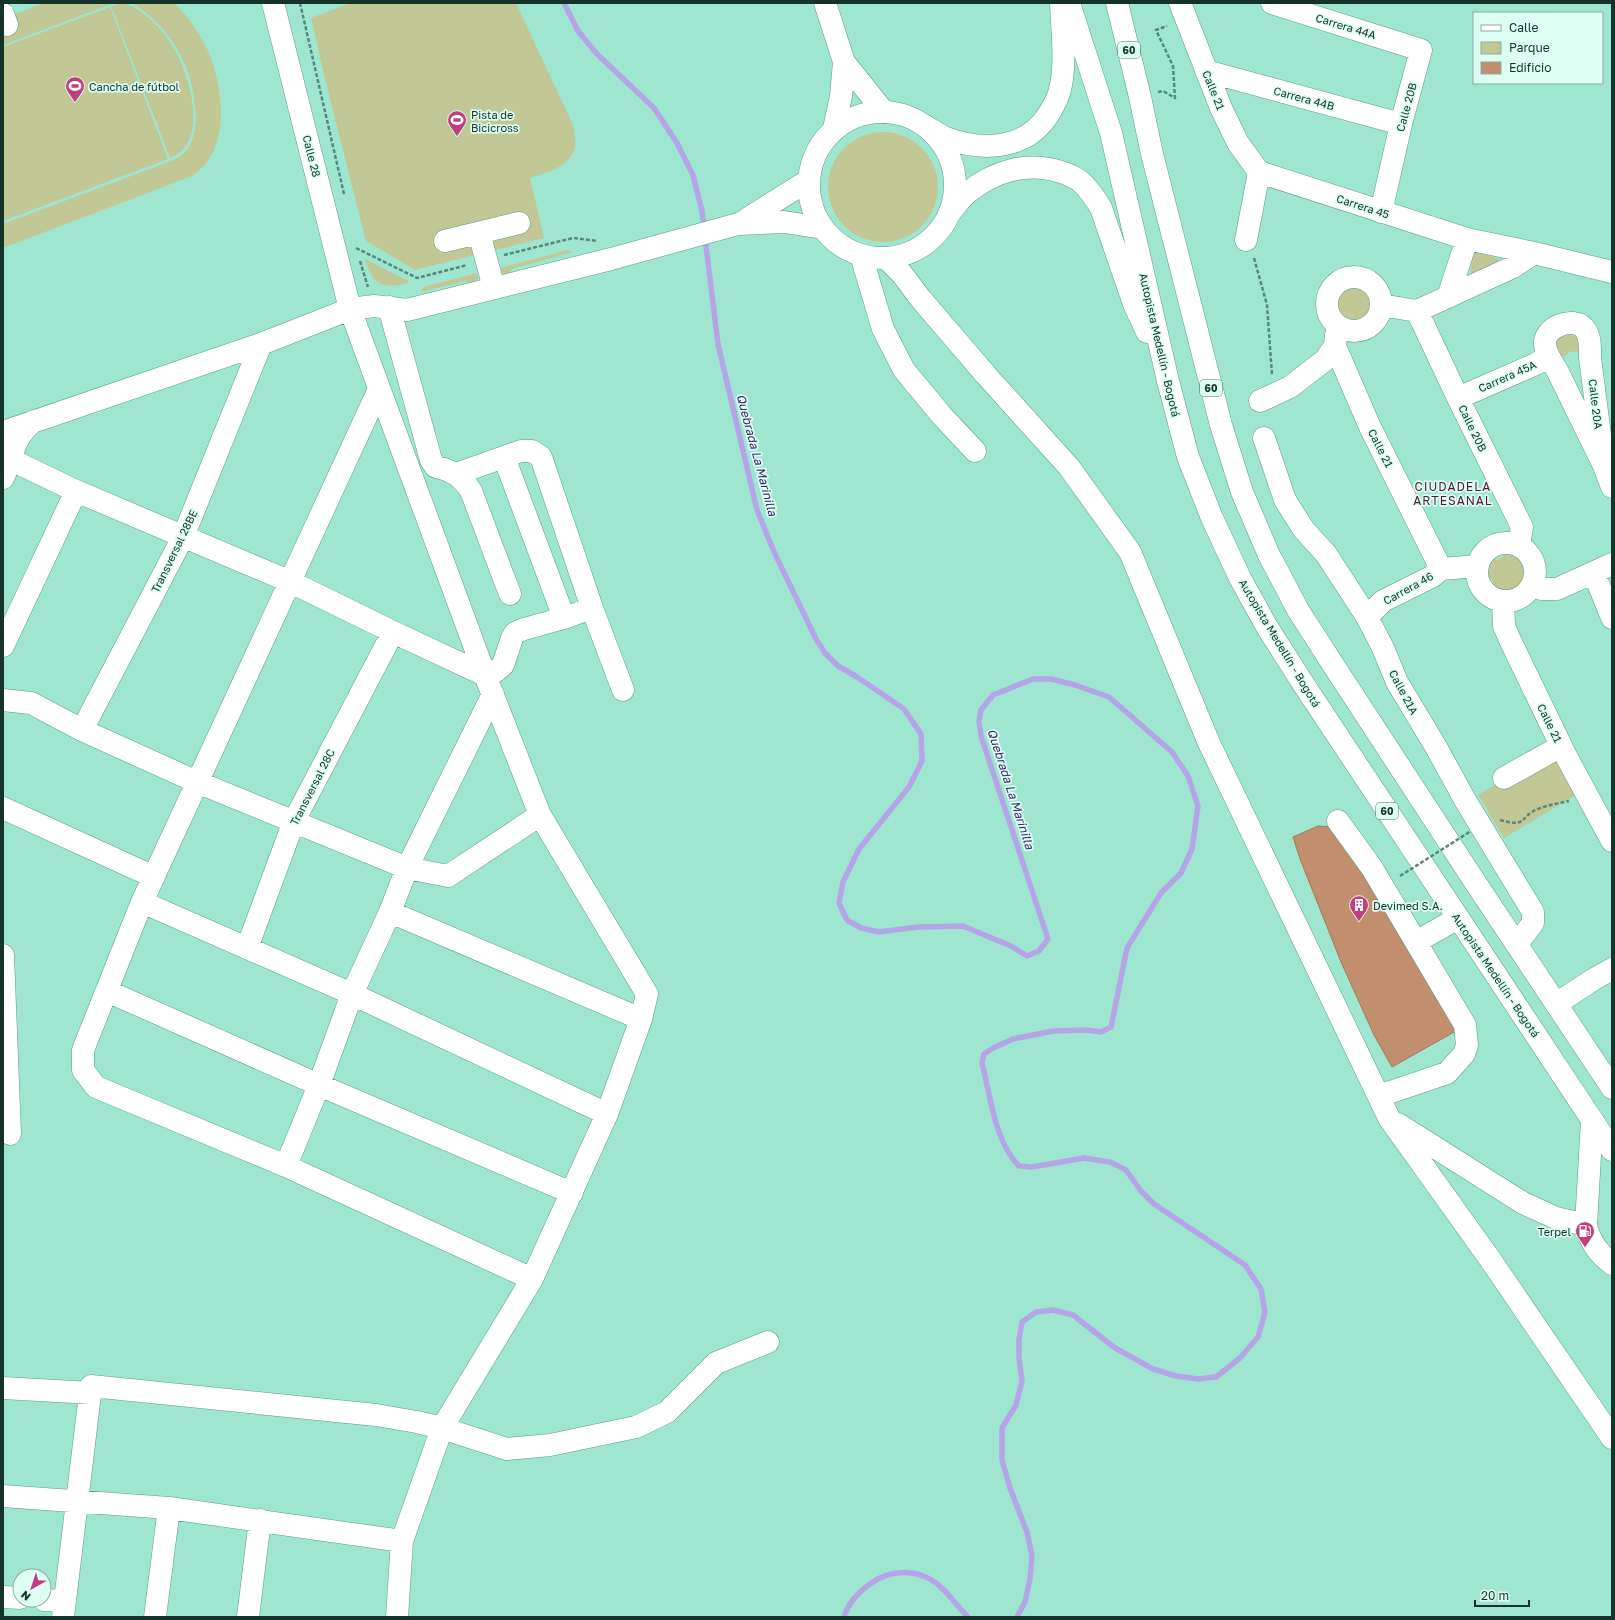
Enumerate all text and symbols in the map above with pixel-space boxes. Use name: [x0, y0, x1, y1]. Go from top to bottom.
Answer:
street label: Carrera 44A: [1314, 11, 1378, 42]
legend: [1473, 12, 1603, 84]
text: Calle: [1509, 20, 1539, 35]
text: Parque: [1509, 40, 1550, 55]
road number: 60: [1118, 42, 1140, 58]
text: Edificio: [1509, 60, 1551, 75]
street label: Calle 21: [1200, 68, 1228, 112]
sports icon: Cancha de fútbol: [64, 75, 86, 103]
place label: Cancha de fútbol: [89, 80, 180, 93]
street label: Calle 20B: [1393, 81, 1419, 133]
street label: Carrera 44B: [1272, 84, 1336, 112]
place label: Pista de Bicicross: [471, 108, 519, 134]
sports icon: Pista de Bicicross: [446, 109, 468, 137]
street label: Calle 28: [301, 134, 324, 179]
street label: Carrera 45: [1335, 191, 1391, 221]
street label: Autopista Medellín - Bogotá: [1137, 272, 1183, 418]
street label: Carrera 45A: [1476, 357, 1539, 395]
street label: Calle 20A: [1586, 378, 1606, 430]
road number: 60: [1200, 380, 1222, 396]
water label: Quebrada La Marinilla: [733, 392, 781, 519]
street label: Calle 20B: [1456, 403, 1490, 453]
street label: Calle 21: [1366, 427, 1396, 469]
district label: CIUDADELA ARTESANAL: [1413, 479, 1493, 508]
street label: Transversal 28BE: [148, 507, 200, 595]
street label: Carrera 46: [1381, 569, 1436, 607]
street label: Autopista Medellín - Bogotá: [1237, 577, 1323, 709]
street label: Calle 21A: [1387, 667, 1421, 717]
street label: Calle 21: [1535, 702, 1565, 744]
water label: Quebrada La Marinilla: [984, 727, 1038, 852]
street label: Transversal 28C: [287, 746, 337, 828]
road number: 60: [1376, 803, 1398, 819]
building icon: Devimed S.A.: [1348, 894, 1370, 922]
place label: Devimed S.A.: [1373, 899, 1443, 912]
street label: Autopista Medellín - Bogotá: [1449, 910, 1543, 1040]
fuel station icon: Terpel: [1574, 1220, 1596, 1248]
place label: Terpel: [1538, 1225, 1571, 1238]
north arrow: [12, 1568, 52, 1608]
scale bar: [1475, 1582, 1529, 1608]
text: N: [18, 1588, 33, 1604]
text: 20 m: [1481, 1588, 1509, 1603]

